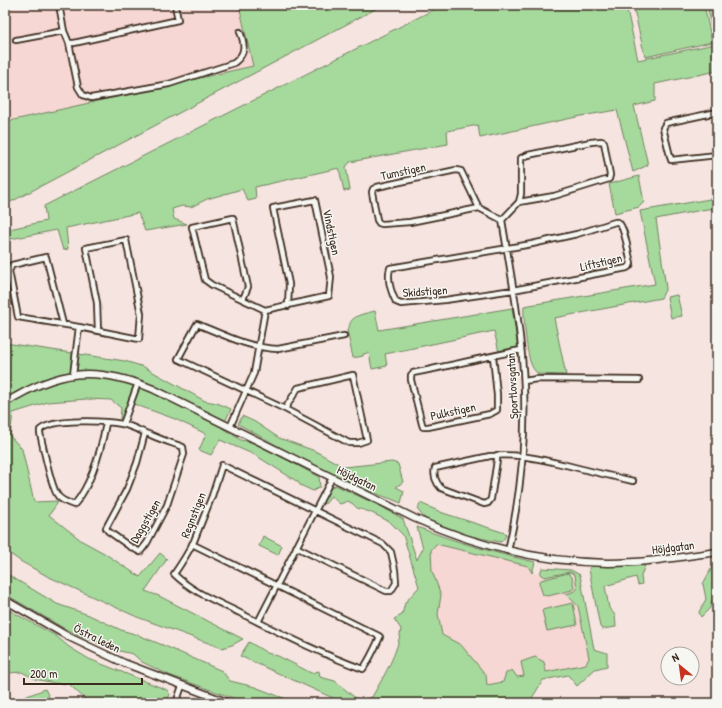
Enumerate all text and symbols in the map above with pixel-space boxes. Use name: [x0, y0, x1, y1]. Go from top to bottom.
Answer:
street label: Tumstigen: [379, 158, 427, 184]
street label: Vindstigen: [319, 207, 345, 257]
street label: Liftstigen: [578, 249, 624, 275]
street label: Skidstigen: [402, 281, 448, 301]
street label: Sportlovsgatan: [502, 353, 522, 419]
street label: Pulkstigen: [429, 398, 477, 424]
street label: Höjdgatan: [334, 461, 380, 495]
street label: Regnstigen: [176, 490, 210, 540]
street label: Daggstigen: [126, 496, 164, 546]
street label: Höjdgatan: [651, 536, 695, 558]
street label: Östra leden: [71, 619, 123, 657]
north arrow: [660, 646, 700, 686]
text: N: [669, 650, 681, 665]
scale bar: [24, 660, 142, 686]
text: 200 m: [30, 665, 57, 682]

